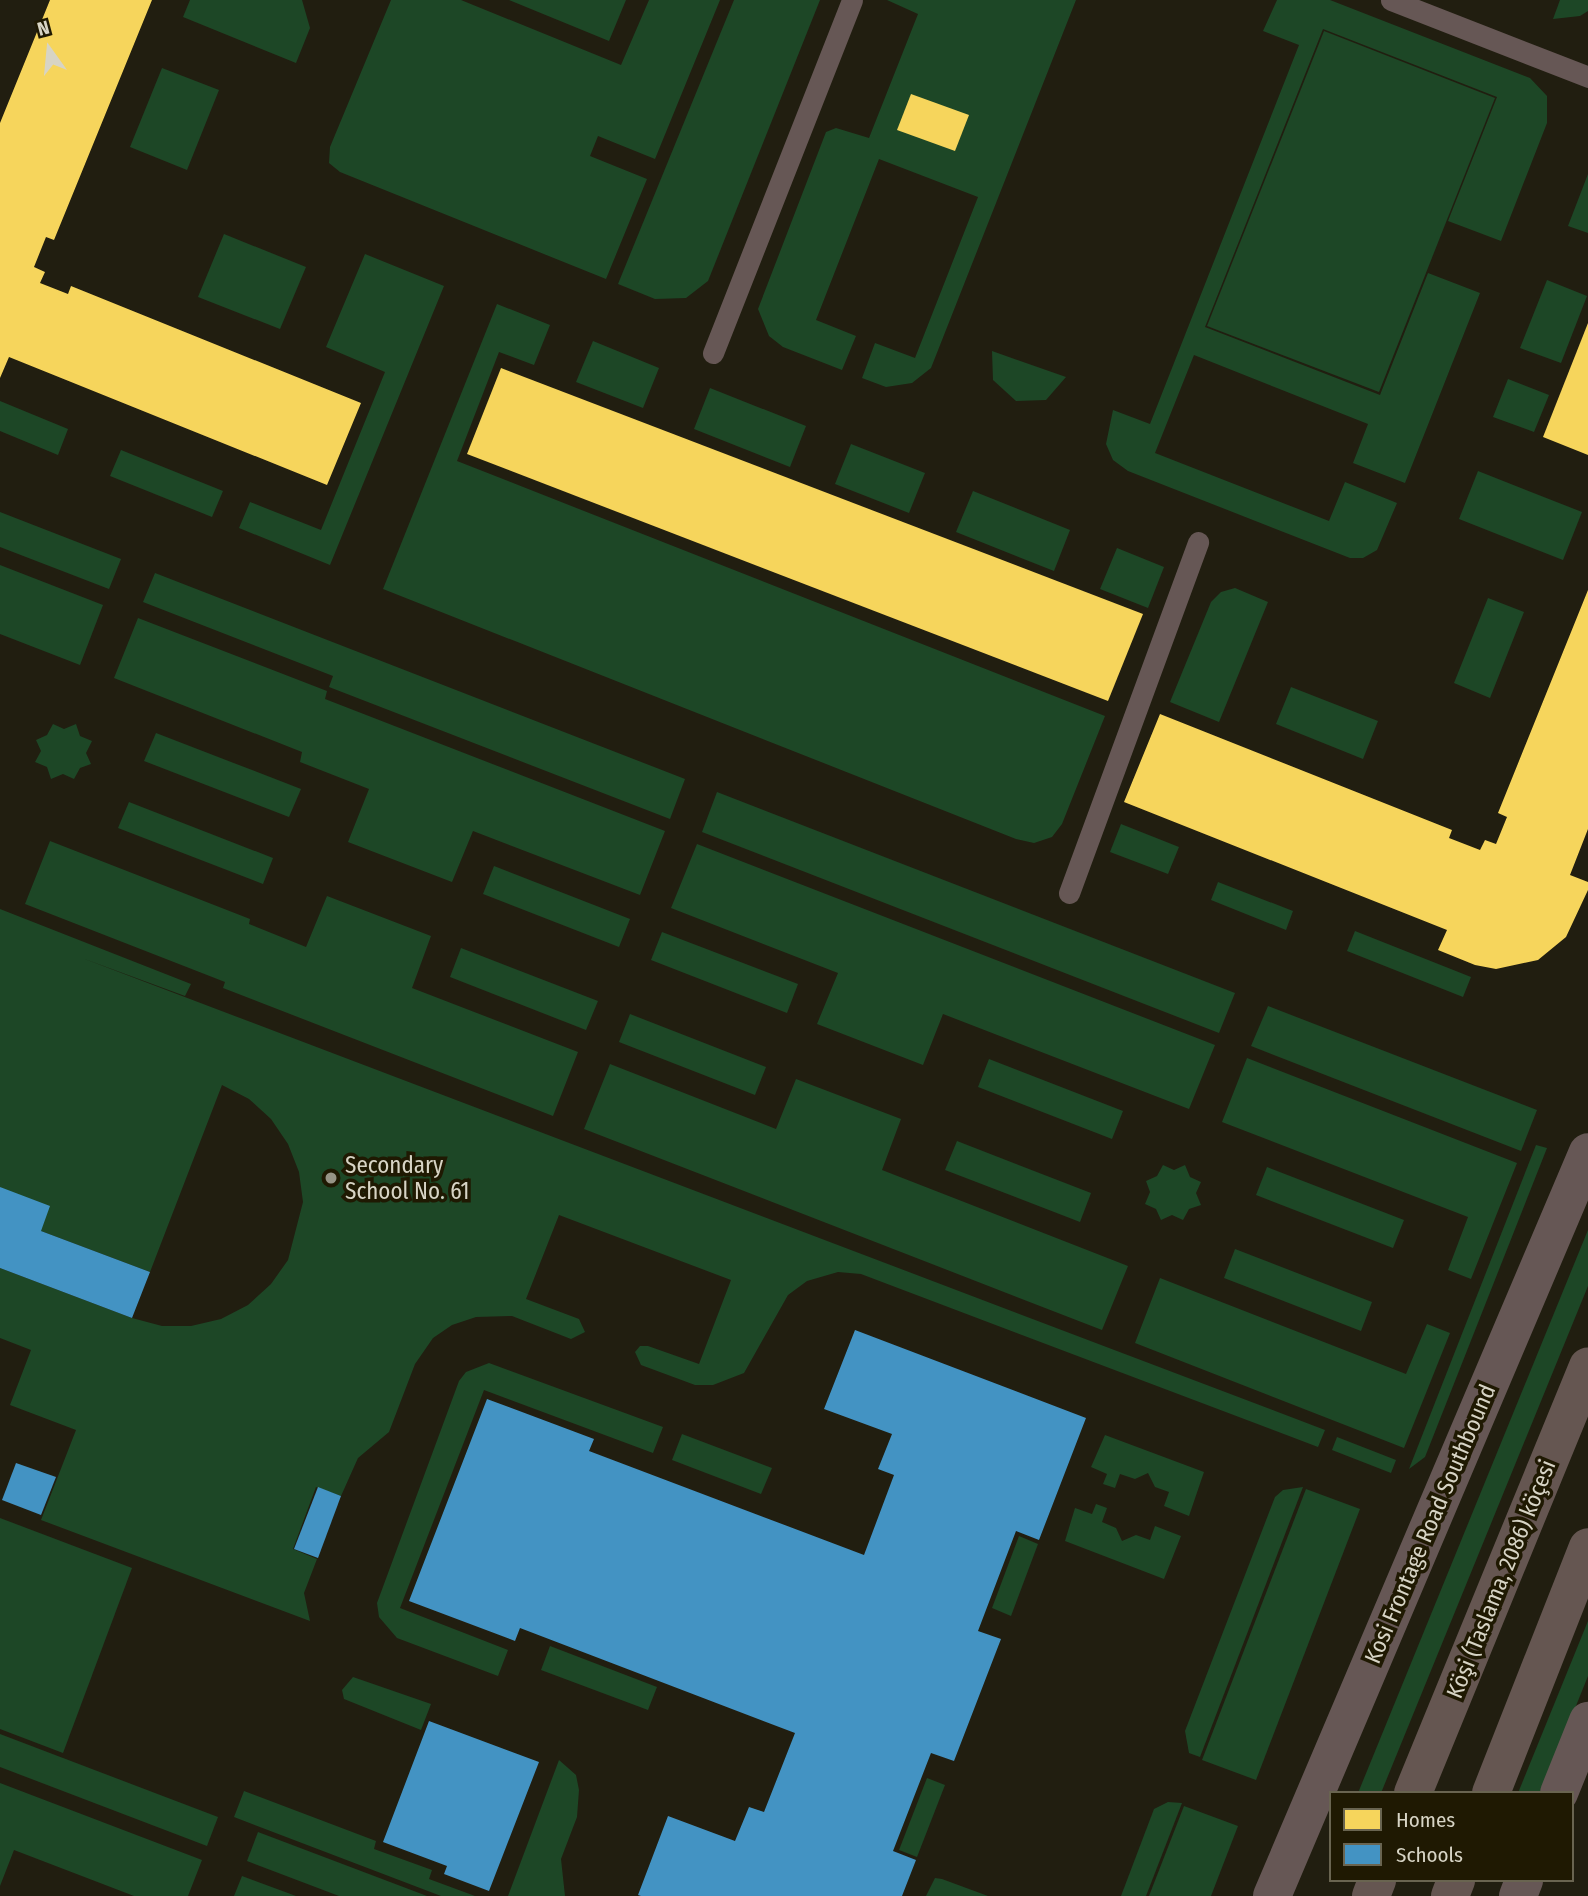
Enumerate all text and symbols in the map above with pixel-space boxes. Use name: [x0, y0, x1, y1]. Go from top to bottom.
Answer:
north arrow: [14, 14, 84, 84]
text: N: [35, 16, 52, 41]
place label: Secondary School No. 61: [345, 1151, 469, 1205]
marker: Secondary School No. 61: [323, 1170, 339, 1186]
street label: Kosi Frontage Road Southbound: [1359, 1380, 1501, 1668]
street label: Köşi (Taslama, 2086) köçesi: [1440, 1456, 1562, 1702]
legend: [1329, 1791, 1574, 1882]
text: Homes: [1396, 1807, 1455, 1833]
text: Schools: [1396, 1842, 1463, 1868]

